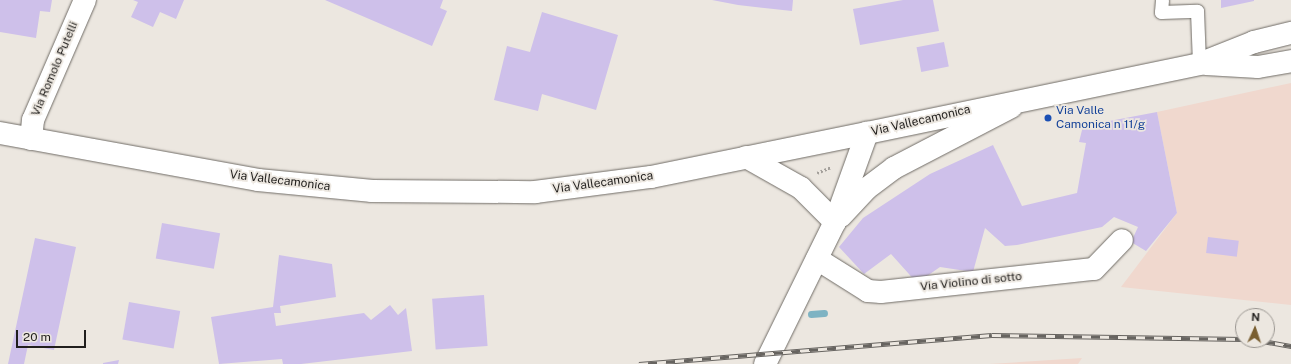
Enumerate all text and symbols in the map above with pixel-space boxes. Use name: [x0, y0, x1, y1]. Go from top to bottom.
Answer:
street label: Via Romolo Putelli: [29, 20, 81, 118]
street label: Via Vallecamonica: [870, 103, 972, 139]
place label: Via Valle Camonica n 11/g: [1056, 104, 1145, 132]
marker: Via Valle Camonica n 11/g: [1043, 113, 1053, 123]
street label: Via Vallecamonica: [229, 168, 331, 194]
street label: Via Vallecamonica: [552, 169, 654, 197]
street label: Via Violino di sotto: [919, 269, 1023, 295]
north arrow: [1235, 308, 1275, 348]
text: N: [1251, 311, 1260, 323]
scale bar: [18, 322, 88, 348]
text: 20 m: [23, 330, 51, 344]

